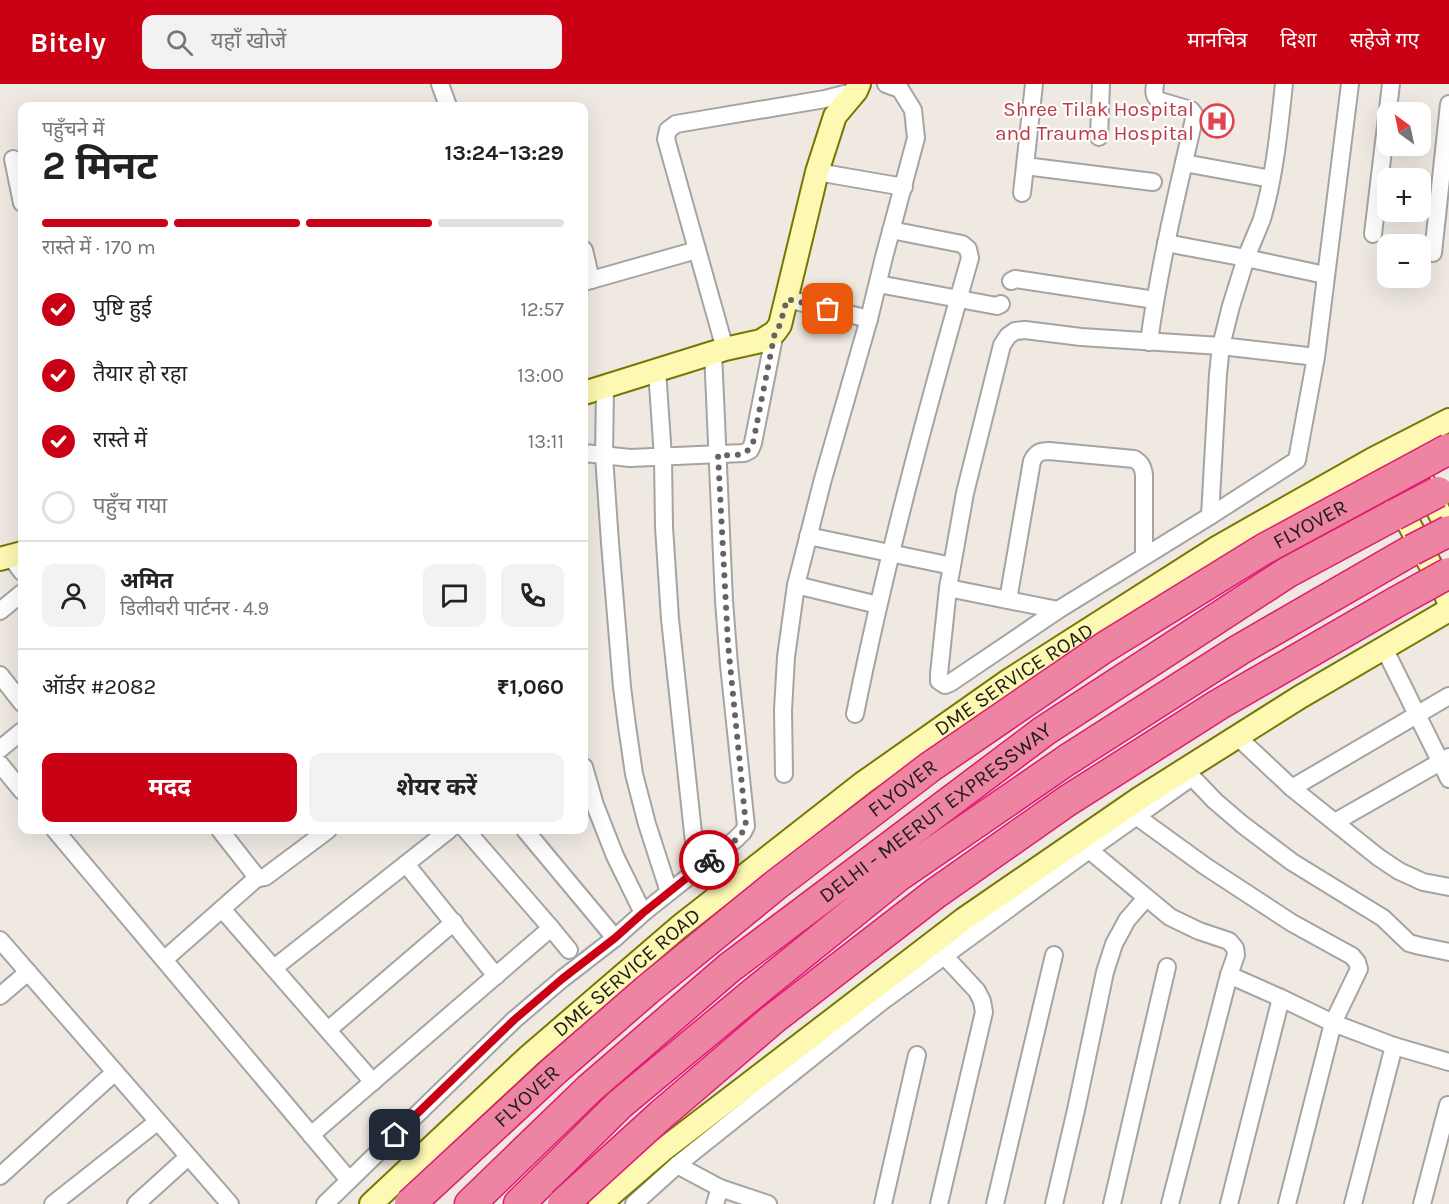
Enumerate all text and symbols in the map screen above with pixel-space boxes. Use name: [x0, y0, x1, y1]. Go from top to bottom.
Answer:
search box: [142, 15, 562, 69]
text: Bitely: [30, 26, 106, 59]
icon: search: [163, 26, 196, 59]
text: यहाँ खोजें: [211, 28, 286, 54]
text: मानचित्र: [1187, 28, 1247, 52]
text: दिशा: [1280, 28, 1317, 52]
text: सहेजे गए: [1350, 28, 1419, 52]
place label: Shree Tilak Hospital and Trauma Hospital: [995, 97, 1194, 145]
north arrow: [1377, 102, 1431, 156]
map controls: [1377, 102, 1431, 288]
hospital icon: Shree Tilak Hospital and Trauma Hospital: [1199, 103, 1235, 139]
text: पहुँचने में: [42, 118, 105, 141]
text: 13:24–13:29: [444, 140, 564, 166]
text: 2 मिनट: [42, 143, 157, 189]
button: +: [1377, 168, 1431, 222]
button: −: [1377, 234, 1431, 288]
text: रास्ते में · 170 m: [42, 236, 156, 259]
pin: [802, 283, 853, 334]
icon: bag: [811, 292, 844, 325]
icon: check: [42, 293, 75, 326]
text: पुष्टि हुई: [93, 295, 152, 321]
text: 12:57: [521, 298, 564, 321]
icon: check: [42, 359, 75, 392]
text: तैयार हो रहा: [93, 361, 187, 387]
text: 13:00: [517, 364, 564, 387]
icon: check: [42, 425, 75, 458]
text: रास्ते में: [93, 427, 147, 453]
text: 13:11: [528, 430, 564, 453]
text: पहुँच गया: [93, 493, 167, 519]
street label: FLYOVER: [1269, 494, 1351, 554]
button: person: [42, 564, 105, 627]
button: chat: [423, 564, 486, 627]
button: phone: [501, 564, 564, 627]
text: अमित: [120, 568, 173, 594]
text: डिलीवरी पार्टनर · 4.9: [120, 597, 269, 620]
street label: DME SERVICE ROAD: [930, 618, 1098, 741]
text: ऑर्डर #2082: [42, 674, 156, 700]
text: ₹1,060: [497, 674, 564, 700]
street label: DELHI - MEERUT EXPRESSWAY: [815, 717, 1056, 908]
button: मदद: [42, 753, 297, 822]
button: शेयर करें: [309, 753, 564, 822]
street label: FLYOVER: [863, 754, 942, 822]
courier: [679, 830, 739, 890]
icon: bike: [693, 844, 726, 877]
street label: DME SERVICE ROAD: [548, 903, 705, 1042]
street label: FLYOVER: [489, 1060, 564, 1132]
pin: [369, 1109, 420, 1160]
icon: home: [378, 1118, 411, 1151]

